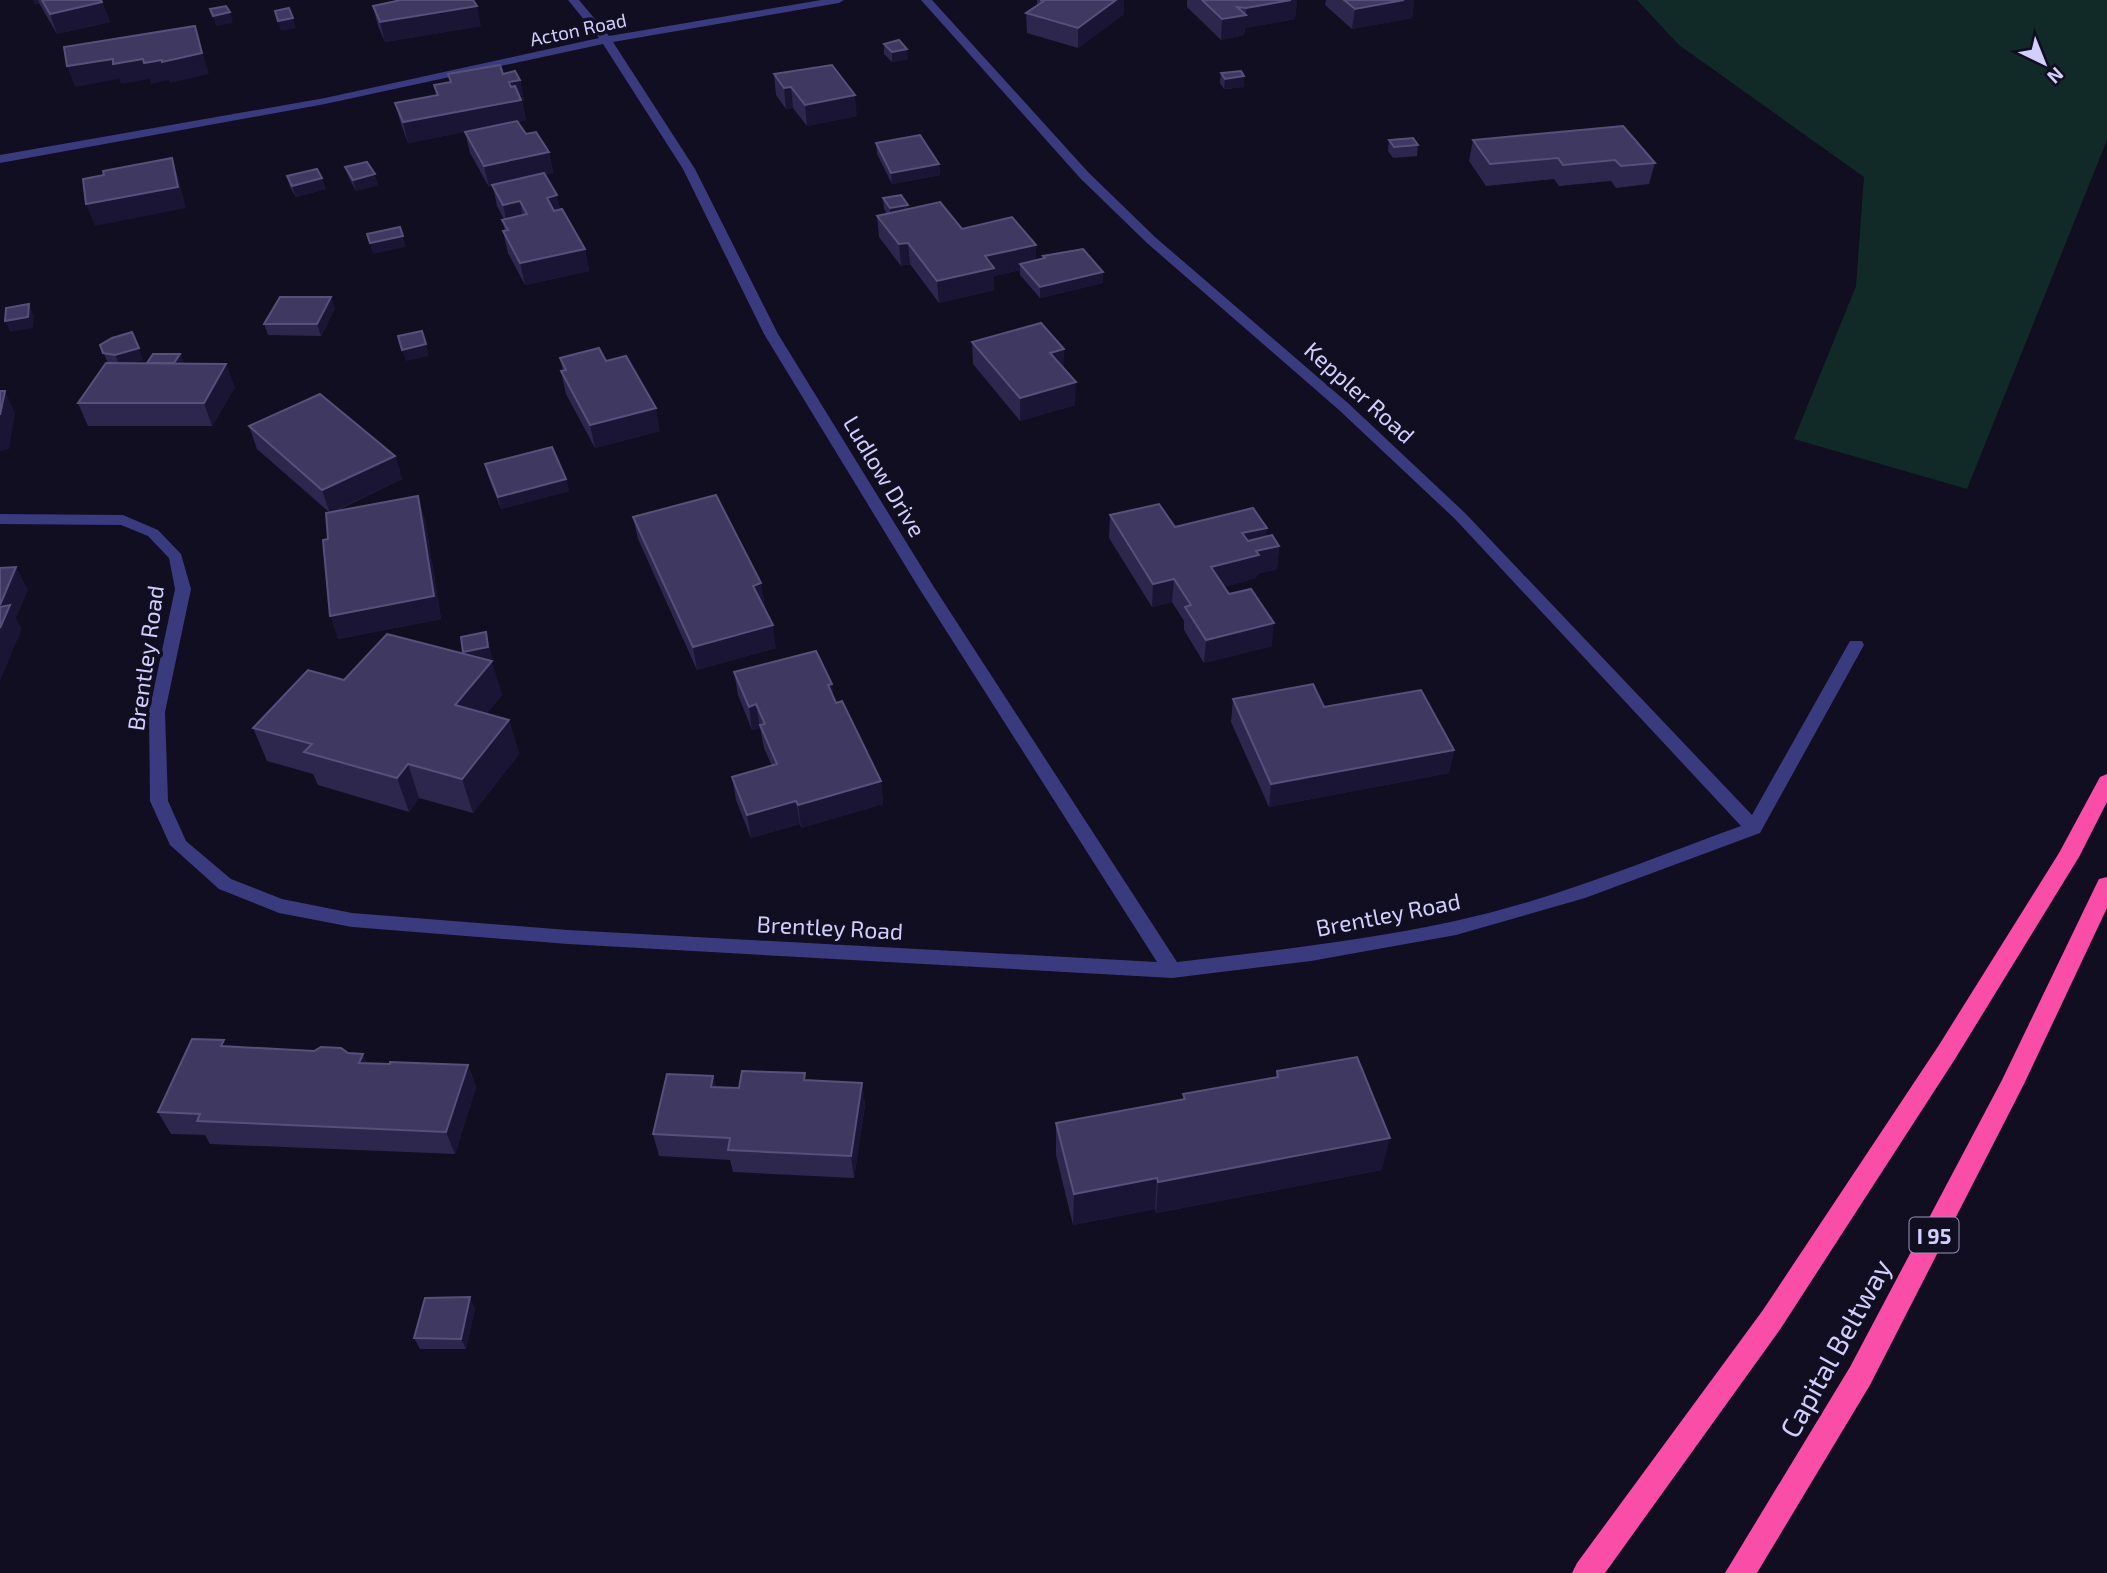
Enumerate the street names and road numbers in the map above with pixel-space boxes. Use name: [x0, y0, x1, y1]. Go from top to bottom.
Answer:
street label: Acton Road: [528, 8, 628, 50]
street label: Keppler Road: [1299, 335, 1421, 449]
street label: Ludlow Drive: [838, 410, 932, 542]
street label: Brentley Road: [121, 583, 169, 733]
street label: Brentley Road: [1313, 886, 1463, 942]
street label: Brentley Road: [756, 909, 904, 945]
road number: I 95: [1910, 1218, 1958, 1252]
street label: Capital Beltway: [1772, 1253, 1898, 1443]

